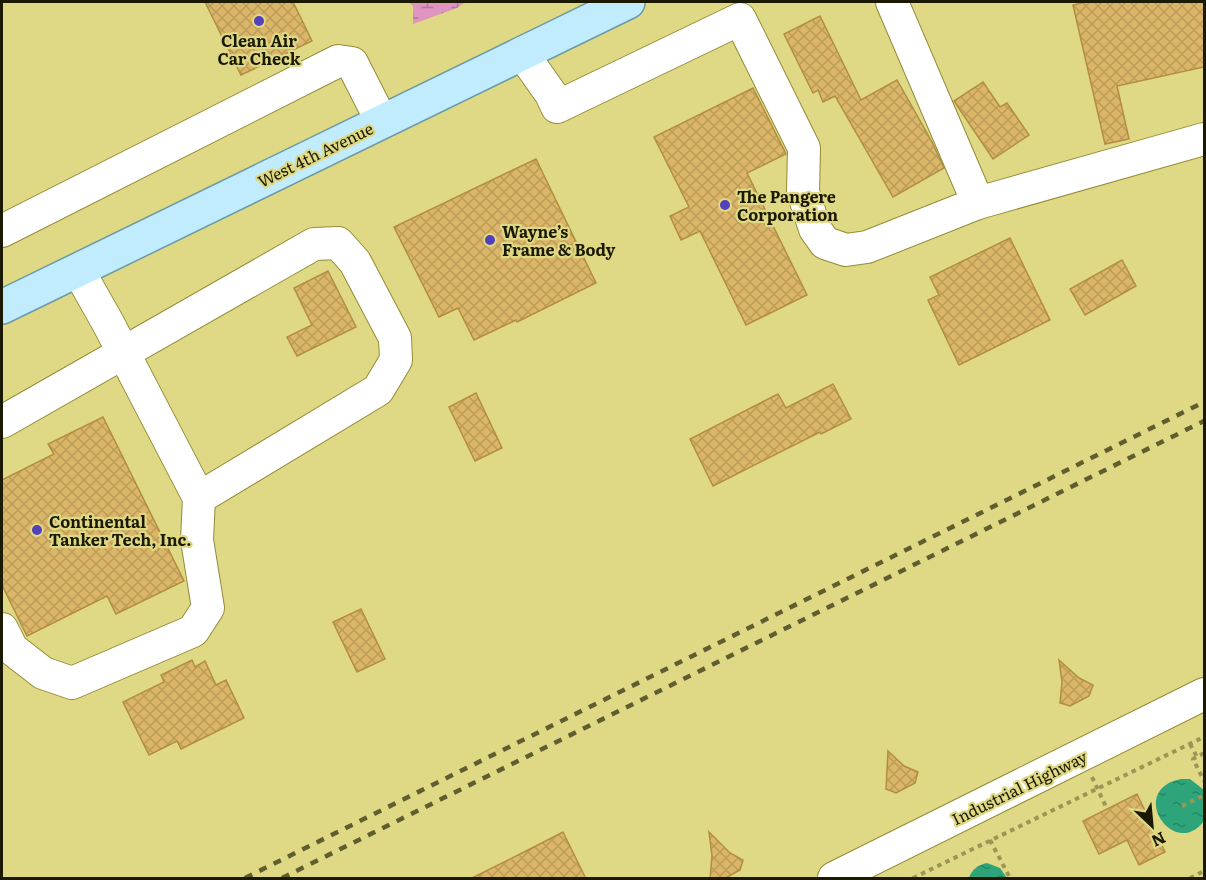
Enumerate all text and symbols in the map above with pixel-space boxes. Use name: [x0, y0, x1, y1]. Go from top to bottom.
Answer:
marker: Clean Air Car Check: [252, 14, 266, 28]
place label: Clean Air Car Check: [218, 28, 301, 70]
street label: West 4th Avenue: [253, 116, 377, 192]
place label: The Pangere Corporation: [737, 184, 838, 226]
marker: The Pangere Corporation: [718, 198, 732, 212]
place label: Wayne’s Frame & Body: [502, 219, 615, 261]
marker: Wayne’s Frame & Body: [483, 233, 497, 247]
place label: Continental Tanker Tech, Inc.: [49, 509, 191, 551]
marker: Continental Tanker Tech, Inc.: [30, 523, 44, 537]
street label: Industrial Highway: [947, 743, 1092, 830]
north arrow: [1122, 796, 1182, 856]
text: N: [1148, 827, 1170, 854]

